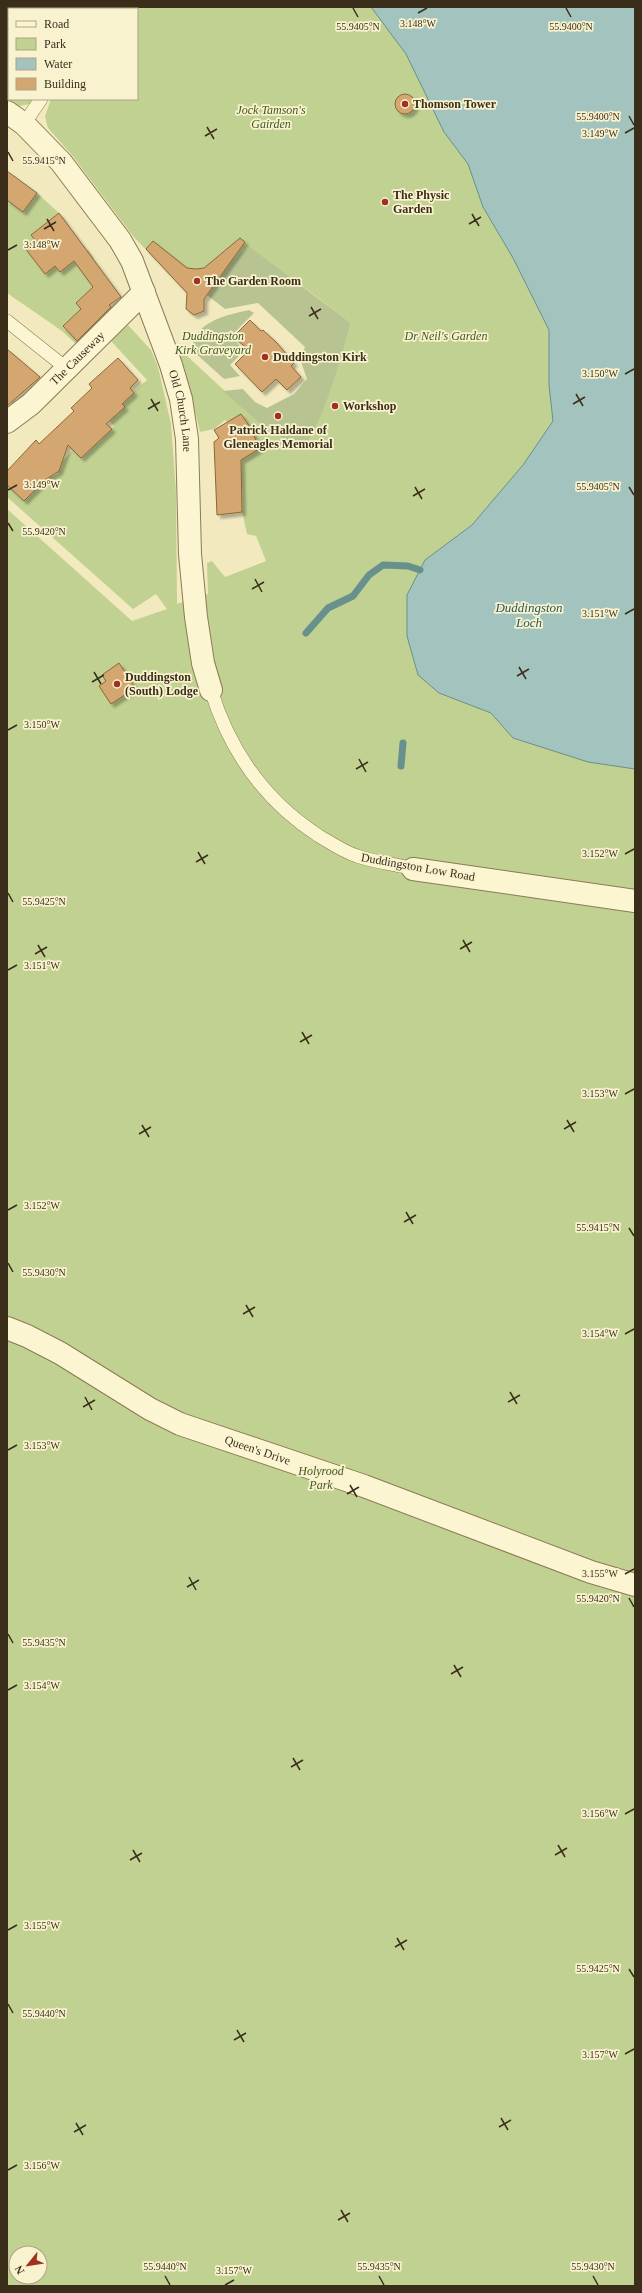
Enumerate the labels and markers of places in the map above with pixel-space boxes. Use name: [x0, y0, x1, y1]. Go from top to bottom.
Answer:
place label: Thomson Tower: [413, 97, 497, 111]
marker: Thomson Tower: [400, 99, 410, 109]
place label: The Physic Garden: [393, 188, 450, 216]
marker: The Physic Garden: [380, 197, 390, 207]
place label: The Garden Room: [205, 274, 301, 288]
marker: The Garden Room: [192, 276, 202, 286]
place label: Duddingston Kirk: [273, 350, 367, 364]
marker: Duddingston Kirk: [260, 352, 270, 362]
place label: Workshop: [343, 399, 397, 413]
marker: Workshop: [330, 401, 340, 411]
marker: Patrick Haldane of Gleneagles Memorial: [273, 411, 283, 421]
place label: Patrick Haldane of Gleneagles Memorial: [224, 423, 333, 451]
place label: Duddingston (South) Lodge: [125, 670, 199, 698]
marker: Duddingston (South) Lodge: [112, 679, 122, 689]

